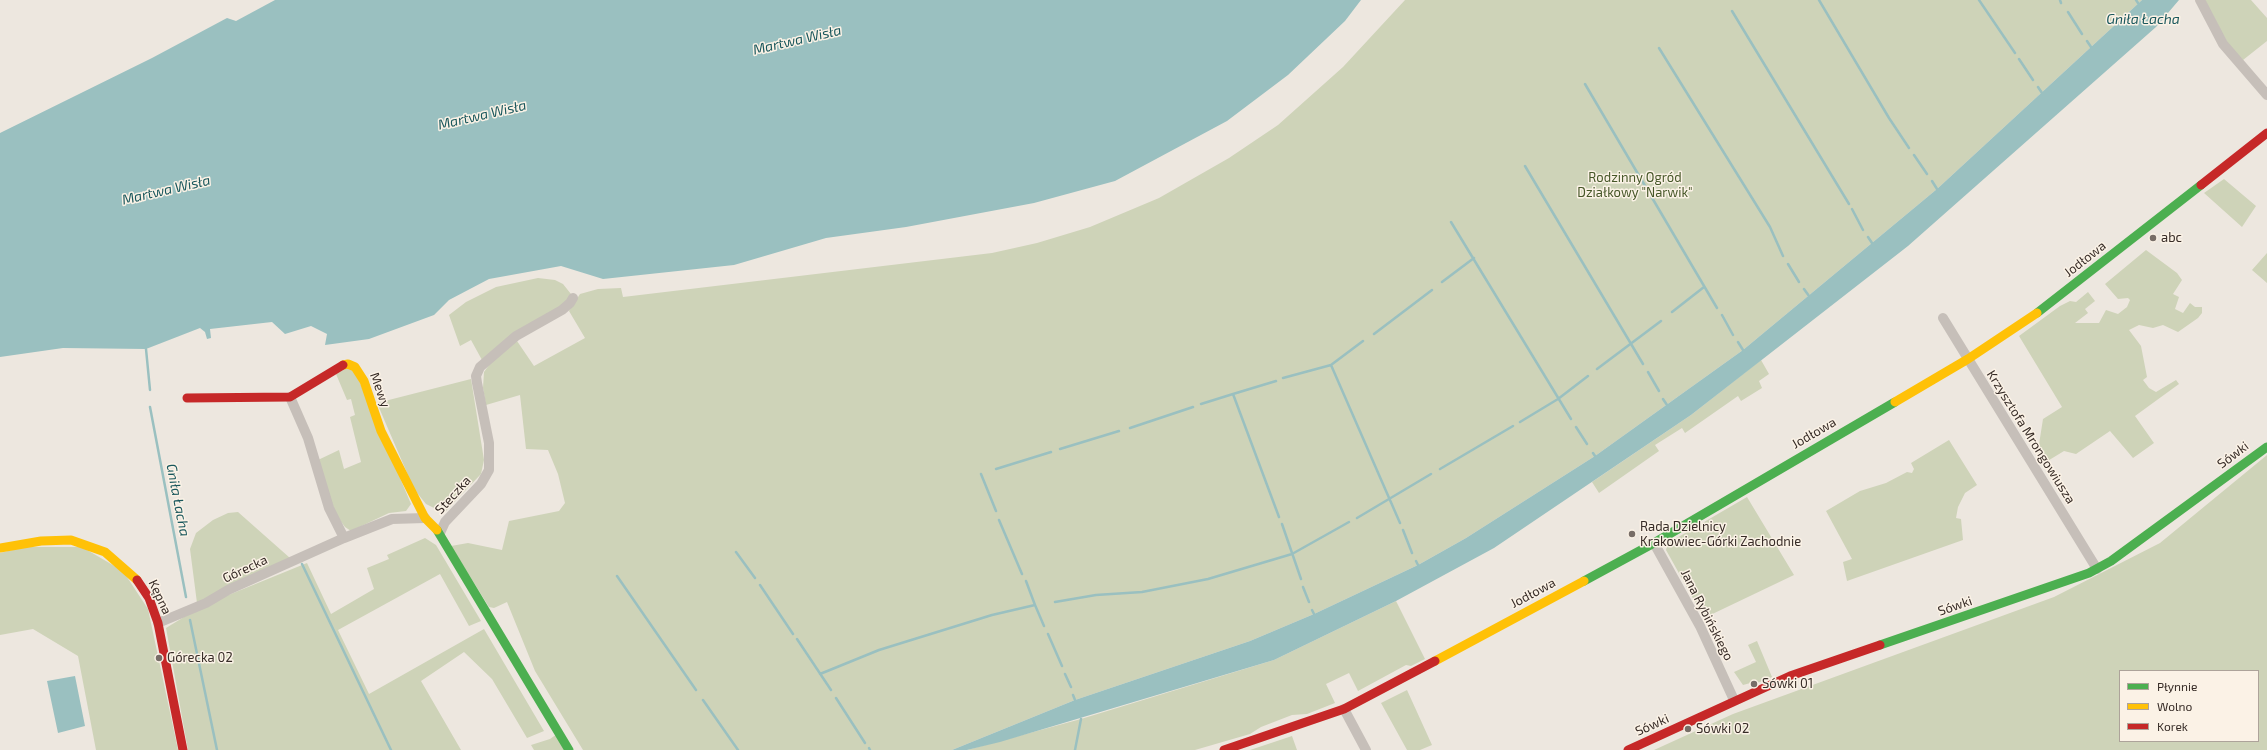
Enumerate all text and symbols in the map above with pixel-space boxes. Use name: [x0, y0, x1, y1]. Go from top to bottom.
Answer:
water label: Gniła Łacha: [2106, 11, 2180, 27]
water label: Martwa Wisła: [751, 22, 843, 58]
water label: Martwa Wisła: [436, 97, 528, 133]
park label: Rodzinny Ogród Działkowy "Narwik": [1577, 170, 1693, 201]
water label: Martwa Wisła: [120, 172, 212, 208]
place label: abc: [2161, 230, 2182, 246]
marker: abc: [2148, 233, 2158, 243]
street label: Jodłowa: [2061, 238, 2109, 280]
street label: Krzysztofa Mrongowiusza: [1983, 367, 2079, 507]
street label: Mewy: [367, 370, 393, 410]
street label: Jodłowa: [1789, 414, 1839, 452]
street label: Sówki: [2214, 438, 2252, 472]
water label: Gniła Łacha: [163, 462, 193, 538]
street label: Steczka: [432, 473, 474, 517]
place label: Rada Dzielnicy Krakowiec-Górki Zachodnie: [1640, 519, 1801, 550]
marker: Rada Dzielnicy Krakowiec-Górki Zachodnie: [1627, 529, 1637, 539]
street label: Górecka: [220, 552, 270, 586]
street label: Jana Rybińskiego: [1677, 567, 1737, 663]
street label: Jodłowa: [1508, 575, 1558, 611]
street label: Kępna: [145, 577, 175, 617]
street label: Sówki: [1936, 593, 1974, 619]
place label: Górecka 02: [167, 650, 233, 666]
marker: Górecka 02: [154, 653, 164, 663]
legend: [2119, 670, 2259, 742]
place label: Sówki 01: [1762, 676, 1813, 692]
marker: Sówki 01: [1749, 679, 1759, 689]
text: Płynnie: [2157, 679, 2197, 693]
text: Wolno: [2157, 699, 2192, 713]
street label: Sówki: [1633, 711, 1671, 739]
text: Korek: [2157, 719, 2188, 733]
place label: Sówki 02: [1696, 721, 1749, 737]
marker: Sówki 02: [1683, 724, 1693, 734]

